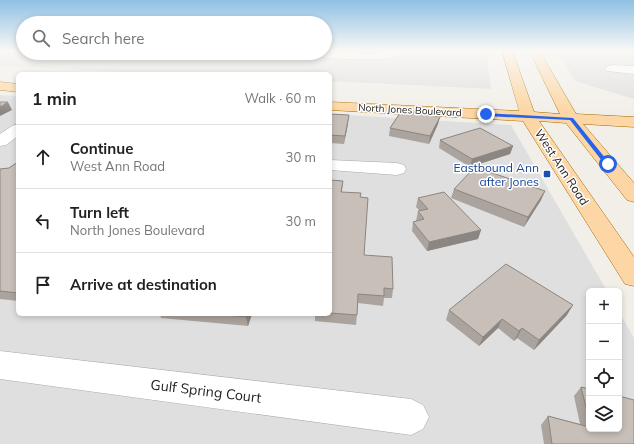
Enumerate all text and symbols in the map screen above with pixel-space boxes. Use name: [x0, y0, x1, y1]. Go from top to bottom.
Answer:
search box: [16, 16, 332, 60]
icon: search: [30, 27, 52, 49]
text: Search here: [62, 29, 144, 48]
text: 1 min: [32, 88, 77, 109]
text: Walk · 60 m: [245, 90, 316, 106]
street label: North Jones Boulevard: [358, 101, 462, 119]
route end: [477, 105, 495, 123]
street label: West Ann Road: [532, 126, 592, 208]
text: Continue: [70, 139, 133, 158]
icon: ahead: [32, 146, 54, 168]
text: 30 m: [286, 149, 316, 165]
route start: [599, 155, 617, 173]
text: West Ann Road: [70, 158, 165, 174]
place label: Eastbound Ann after Jones: [454, 160, 539, 189]
marker: Eastbound Ann after Jones: [542, 169, 552, 179]
text: Turn left: [70, 203, 129, 222]
icon: left: [32, 210, 54, 232]
text: 30 m: [286, 213, 316, 229]
text: North Jones Boulevard: [70, 222, 205, 238]
icon: arrive: [32, 274, 54, 296]
text: Arrive at destination: [70, 275, 217, 294]
map controls: [586, 288, 622, 432]
button: +: [586, 288, 622, 324]
button: −: [586, 324, 622, 360]
button: locate: [586, 360, 622, 396]
street label: Gulf Spring Court: [150, 375, 262, 407]
button: layers: [586, 396, 622, 432]

